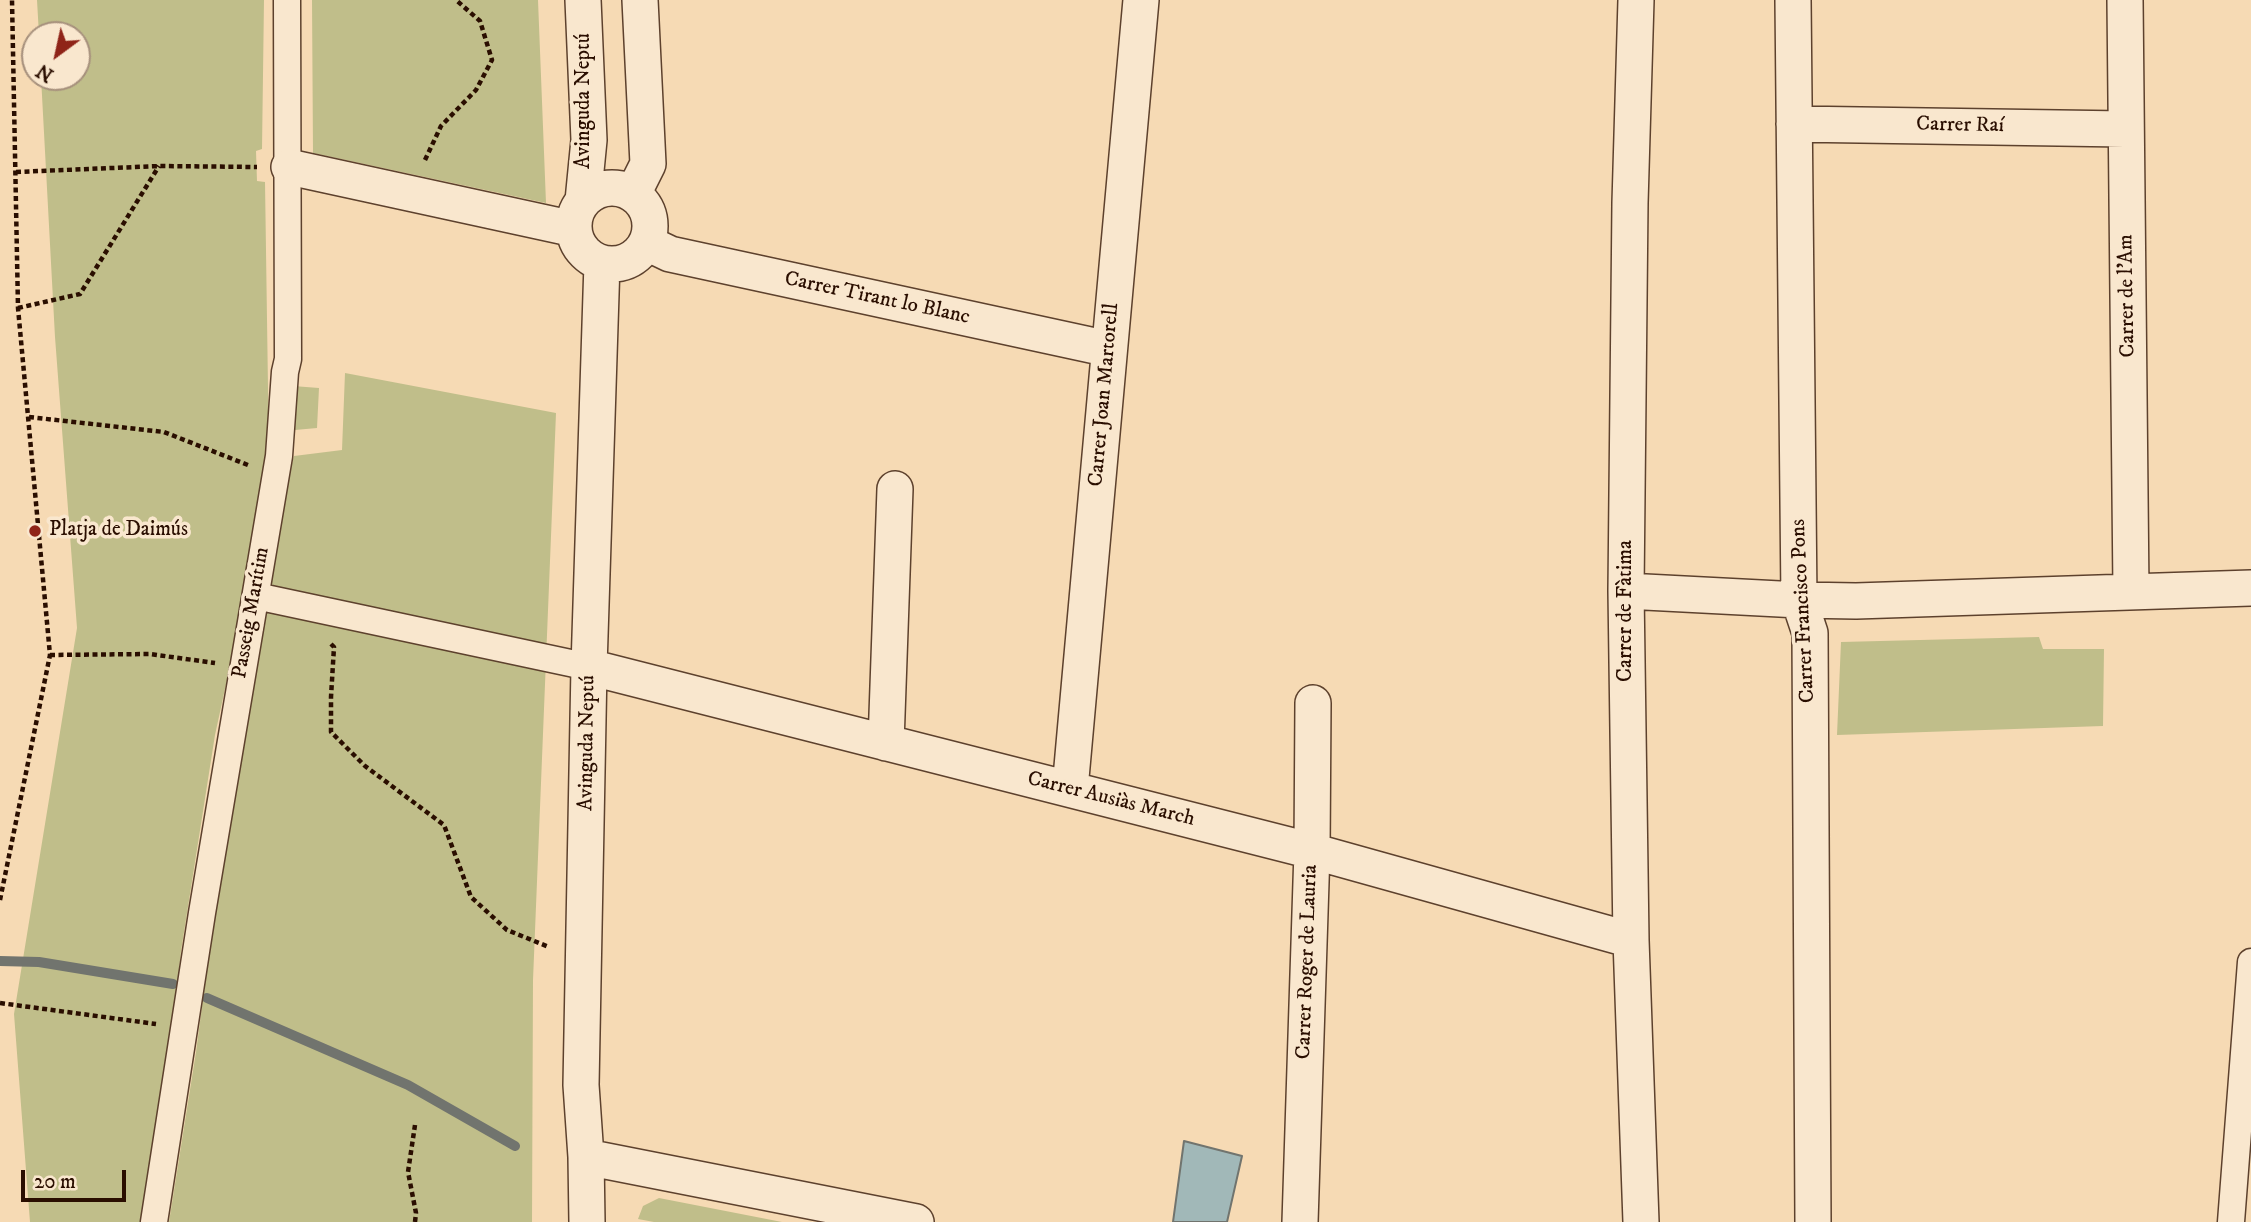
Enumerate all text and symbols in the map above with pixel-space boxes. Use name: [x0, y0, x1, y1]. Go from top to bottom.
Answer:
north arrow: [21, 21, 91, 91]
street label: Avinguda Neptú: [572, 33, 598, 169]
text: N: [33, 58, 58, 86]
street label: Carrer Raí: [1916, 113, 2004, 139]
street label: Carrer de l'Am: [2114, 234, 2142, 358]
street label: Carrer Tirant lo Blanc: [782, 267, 972, 331]
street label: Carrer Joan Martorell: [1084, 302, 1126, 488]
place label: Platja de Daimús: [49, 518, 188, 544]
street label: Carrer Francisco Pons: [1787, 518, 1821, 704]
marker: Platja de Daimús: [27, 523, 43, 539]
street label: Carrer de Fàtima: [1614, 540, 1640, 682]
street label: Passeig Marítim: [228, 545, 276, 681]
street label: Avinguda Neptú: [574, 675, 602, 811]
street label: Carrer Ausiàs March: [1025, 767, 1197, 833]
street label: Carrer Roger de Lauria: [1292, 864, 1324, 1060]
scale bar: [24, 1156, 130, 1200]
text: 20 m: [34, 1169, 76, 1195]

